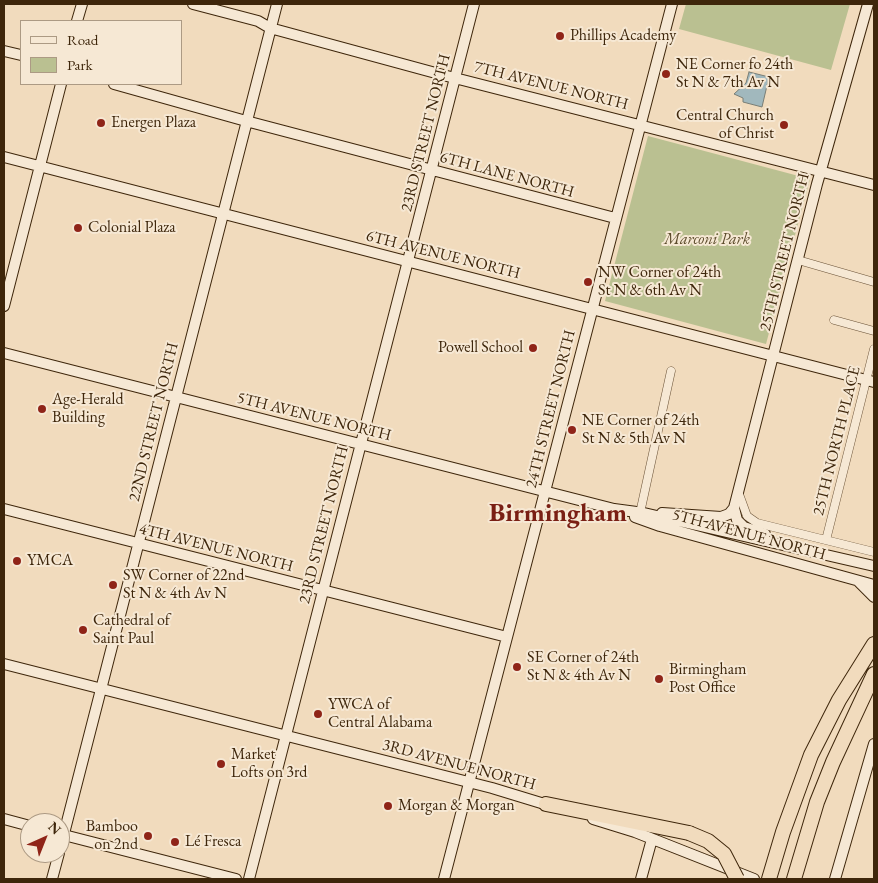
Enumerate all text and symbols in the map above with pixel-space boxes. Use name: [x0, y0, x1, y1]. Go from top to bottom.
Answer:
legend: [20, 20, 182, 85]
place label: Phillips Academy: [570, 26, 676, 46]
text: Road: [67, 30, 98, 49]
marker: Phillips Academy: [554, 30, 566, 42]
street label: 23RD STREET NORTH: [397, 52, 455, 214]
text: Park: [67, 55, 93, 74]
place label: NE Corner fo 24th St N & 7th Av N: [676, 55, 793, 93]
street label: 7TH AVENUE NORTH: [472, 58, 630, 114]
marker: NE Corner fo 24th St N & 7th Av N: [660, 68, 672, 80]
place label: Central Church of Christ: [676, 106, 774, 144]
place label: Energen Plaza: [111, 113, 196, 133]
marker: Energen Plaza: [95, 117, 107, 129]
marker: Central Church of Christ: [778, 119, 790, 131]
street label: 6TH LANE NORTH: [438, 148, 576, 202]
street label: 25TH STREET NORTH: [756, 171, 814, 333]
place label: Colonial Plaza: [88, 218, 176, 238]
marker: Colonial Plaza: [72, 222, 84, 234]
street label: 6TH AVENUE NORTH: [364, 227, 522, 283]
park label: Marconi Park: [664, 230, 750, 250]
place label: NW Corner of 24th St N & 6th Av N: [598, 263, 721, 301]
marker: NW Corner of 24th St N & 6th Av N: [582, 276, 594, 288]
street label: 24TH STREET NORTH: [522, 328, 580, 490]
place label: Powell School: [438, 338, 523, 358]
street label: 22ND STREET NORTH: [125, 341, 183, 503]
marker: Powell School: [527, 342, 539, 354]
street label: 25TH NORTH PLACE: [809, 364, 865, 518]
street label: 5TH AVENUE NORTH: [235, 389, 393, 445]
place label: Age-Herald Building: [52, 390, 124, 428]
marker: Age-Herald Building: [36, 403, 48, 415]
place label: NE Corner of 24th St N & 5th Av N: [582, 411, 700, 449]
marker: NE Corner of 24th St N & 5th Av N: [566, 424, 578, 436]
street label: 23RD STREET NORTH: [295, 444, 353, 606]
district label: Birmingham: [489, 498, 627, 530]
street label: 5TH AVENUE NORTH: [670, 505, 828, 565]
street label: 4TH AVENUE NORTH: [137, 520, 295, 576]
place label: YMCA: [27, 551, 73, 571]
marker: YMCA: [11, 555, 23, 567]
place label: SW Corner of 22nd St N & 4th Av N: [123, 566, 244, 604]
marker: SW Corner of 22nd St N & 4th Av N: [107, 579, 119, 591]
place label: Cathedral of Saint Paul: [93, 611, 170, 649]
marker: Cathedral of Saint Paul: [77, 624, 89, 636]
place label: SE Corner of 24th St N & 4th Av N: [527, 648, 639, 686]
place label: Birmingham Post Office: [669, 660, 747, 698]
marker: SE Corner of 24th St N & 4th Av N: [511, 661, 523, 673]
marker: Birmingham Post Office: [653, 673, 665, 685]
place label: YWCA of Central Alabama: [328, 695, 432, 733]
marker: YWCA of Central Alabama: [312, 708, 324, 720]
street label: 3RD AVENUE NORTH: [380, 735, 538, 795]
place label: Market Lofts on 3rd: [231, 745, 307, 783]
marker: Market Lofts on 3rd: [215, 758, 227, 770]
place label: Morgan & Morgan: [398, 796, 515, 816]
marker: Morgan & Morgan: [382, 800, 394, 812]
north arrow: [20, 813, 70, 863]
place label: Bamboo on 2nd: [86, 817, 138, 855]
text: N: [44, 818, 65, 838]
marker: Bamboo on 2nd: [142, 830, 154, 842]
place label: Lé Fresca: [185, 832, 241, 852]
marker: Lé Fresca: [169, 836, 181, 848]

